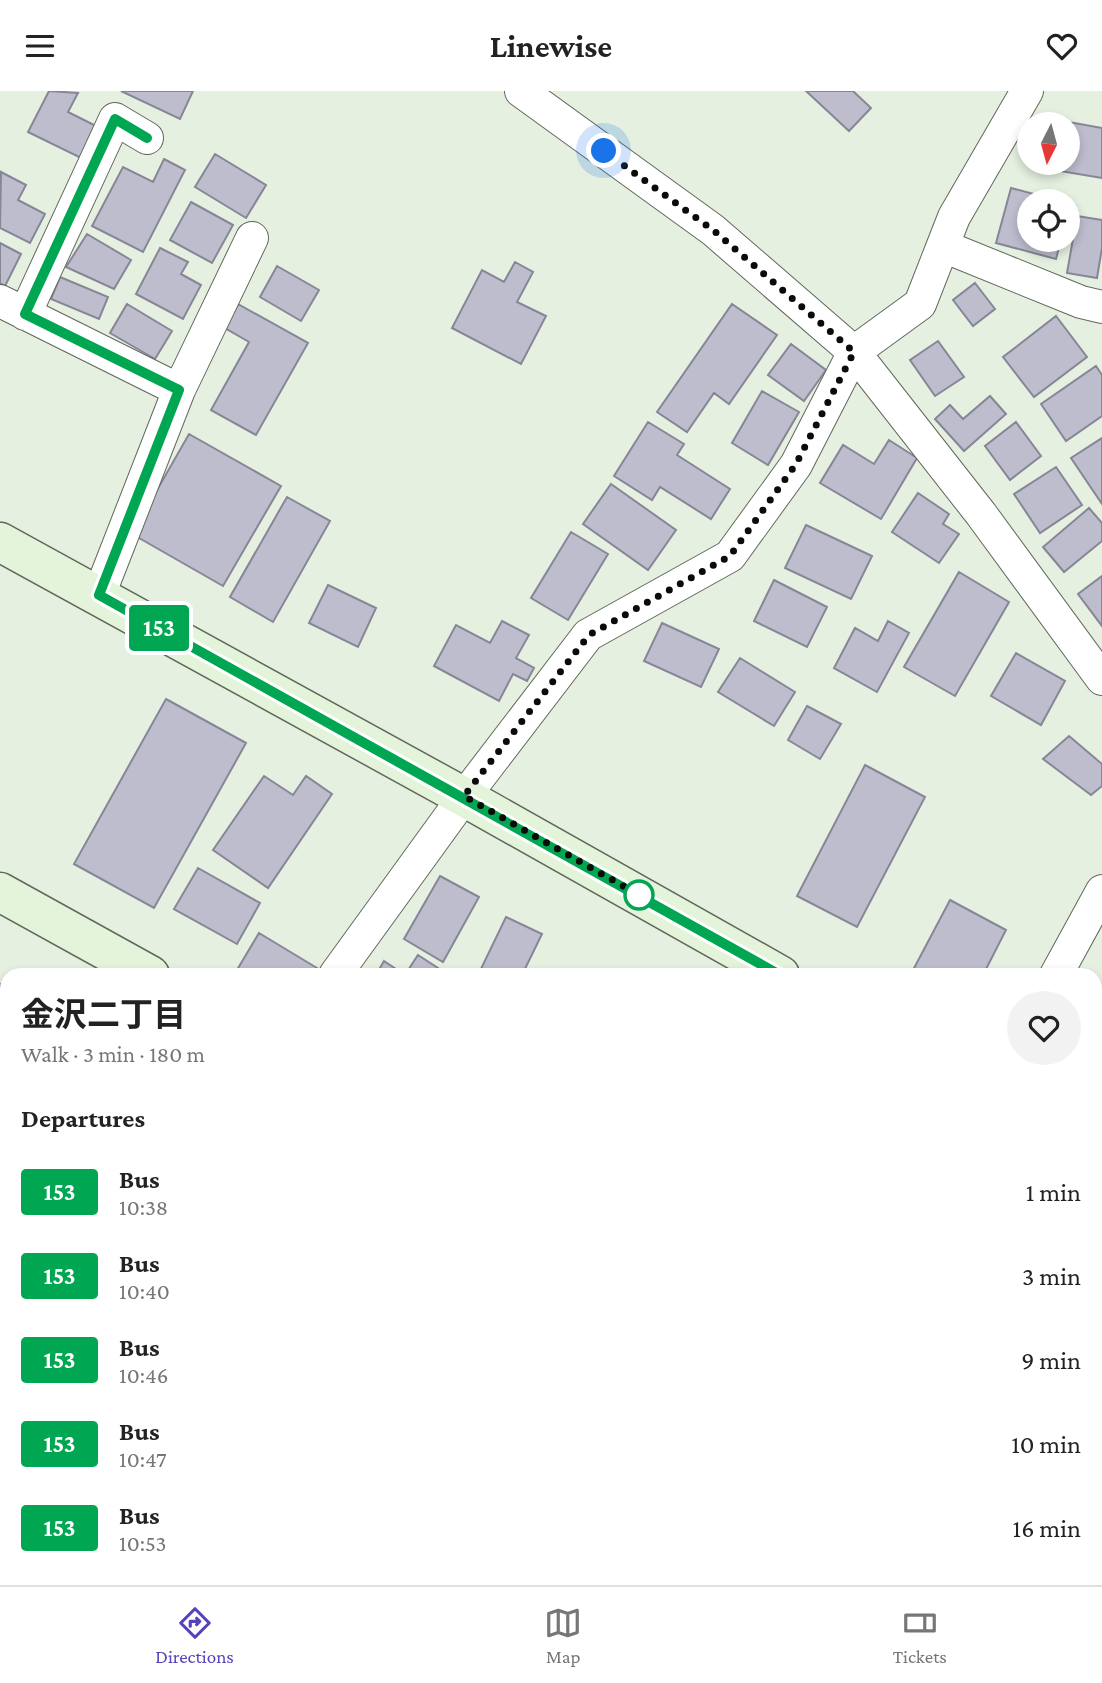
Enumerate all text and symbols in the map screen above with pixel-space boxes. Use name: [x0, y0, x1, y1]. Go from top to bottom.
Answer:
icon: menu: [21, 27, 59, 65]
icon: heart: [1043, 27, 1081, 65]
text: Linewise: [490, 28, 612, 64]
north arrow: [1017, 112, 1080, 175]
map controls: [1017, 112, 1080, 252]
your location: [586, 133, 621, 168]
button: locate: [1017, 189, 1080, 252]
line badge: 153: [119, 605, 199, 651]
text: 153: [143, 614, 175, 641]
unlabelled marker: [624, 880, 654, 910]
button: heart: [1007, 991, 1081, 1065]
text: 金沢二丁目: [21, 996, 186, 1033]
text: Walk · 3 min · 180 m: [21, 1041, 205, 1067]
text: Departures: [21, 1104, 145, 1133]
text: Bus: [119, 1165, 160, 1194]
text: 153: [44, 1178, 75, 1205]
text: 1 min: [1026, 1178, 1081, 1207]
text: 10:38: [119, 1194, 168, 1220]
text: Bus: [119, 1249, 160, 1278]
text: 153: [44, 1262, 75, 1289]
text: 3 min: [1022, 1262, 1081, 1291]
text: 10:40: [119, 1278, 170, 1304]
text: Bus: [119, 1333, 160, 1362]
text: 153: [44, 1346, 75, 1373]
text: 9 min: [1021, 1346, 1081, 1375]
text: 10:46: [119, 1362, 168, 1388]
text: Bus: [119, 1417, 160, 1446]
text: 153: [44, 1430, 75, 1457]
text: 10 min: [1011, 1430, 1081, 1459]
text: 10:47: [119, 1446, 167, 1472]
text: Bus: [119, 1501, 160, 1530]
text: 153: [44, 1514, 75, 1541]
text: 16 min: [1013, 1514, 1081, 1543]
text: 10:53: [119, 1530, 166, 1556]
tab: Directions: [155, 1604, 234, 1667]
tab: Map: [544, 1604, 582, 1667]
tab: Tickets: [893, 1604, 947, 1667]

